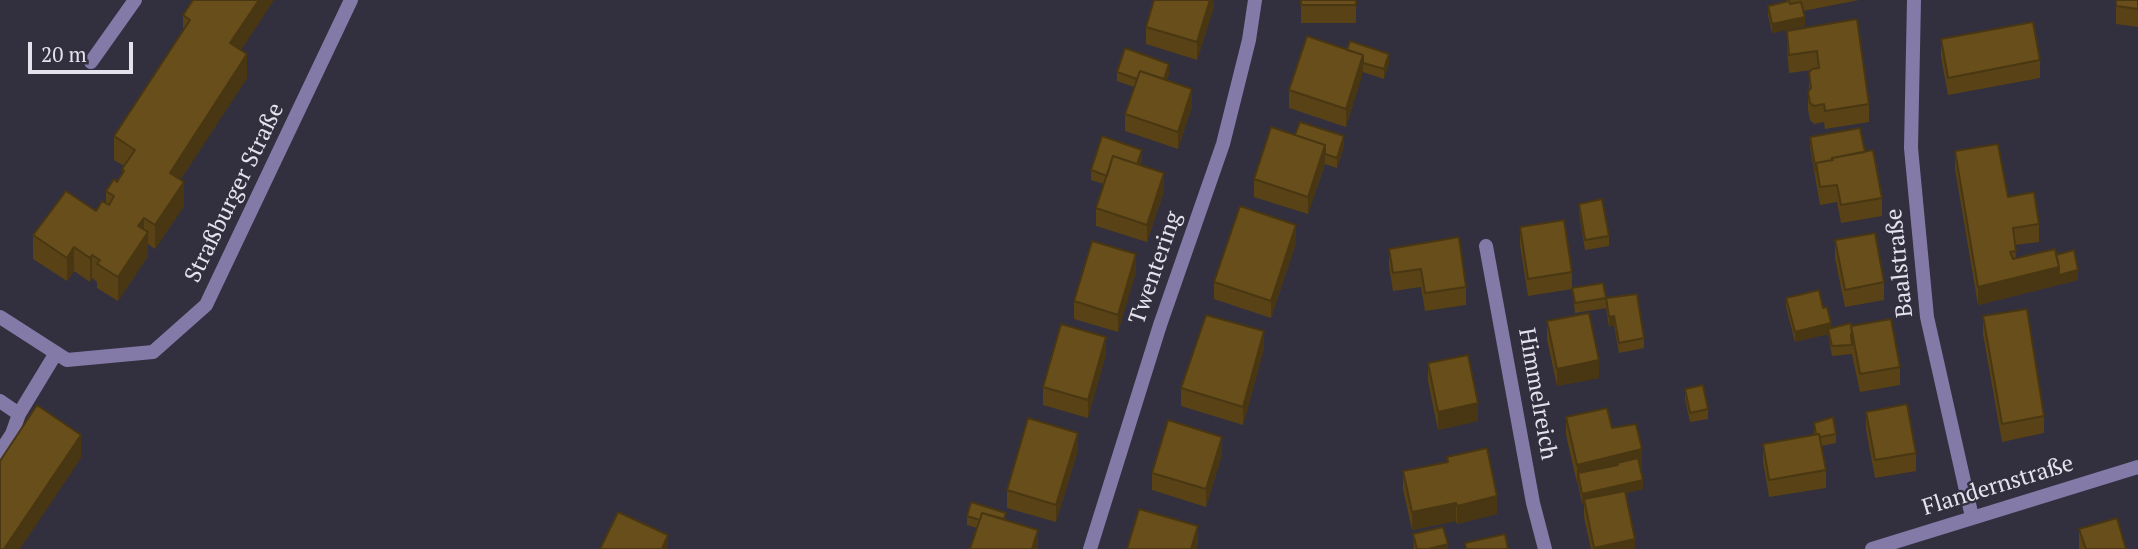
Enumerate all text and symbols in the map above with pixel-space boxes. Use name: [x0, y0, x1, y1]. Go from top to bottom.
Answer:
scale bar: [32, 28, 136, 72]
text: 20 m: [41, 40, 87, 68]
street label: Straßburger Straße: [180, 99, 290, 287]
street label: Baalstraße: [1881, 207, 1919, 319]
street label: Twentering: [1124, 208, 1188, 328]
street label: Himmelreich: [1512, 326, 1562, 462]
street label: Flandernstraße: [1919, 450, 2077, 522]

